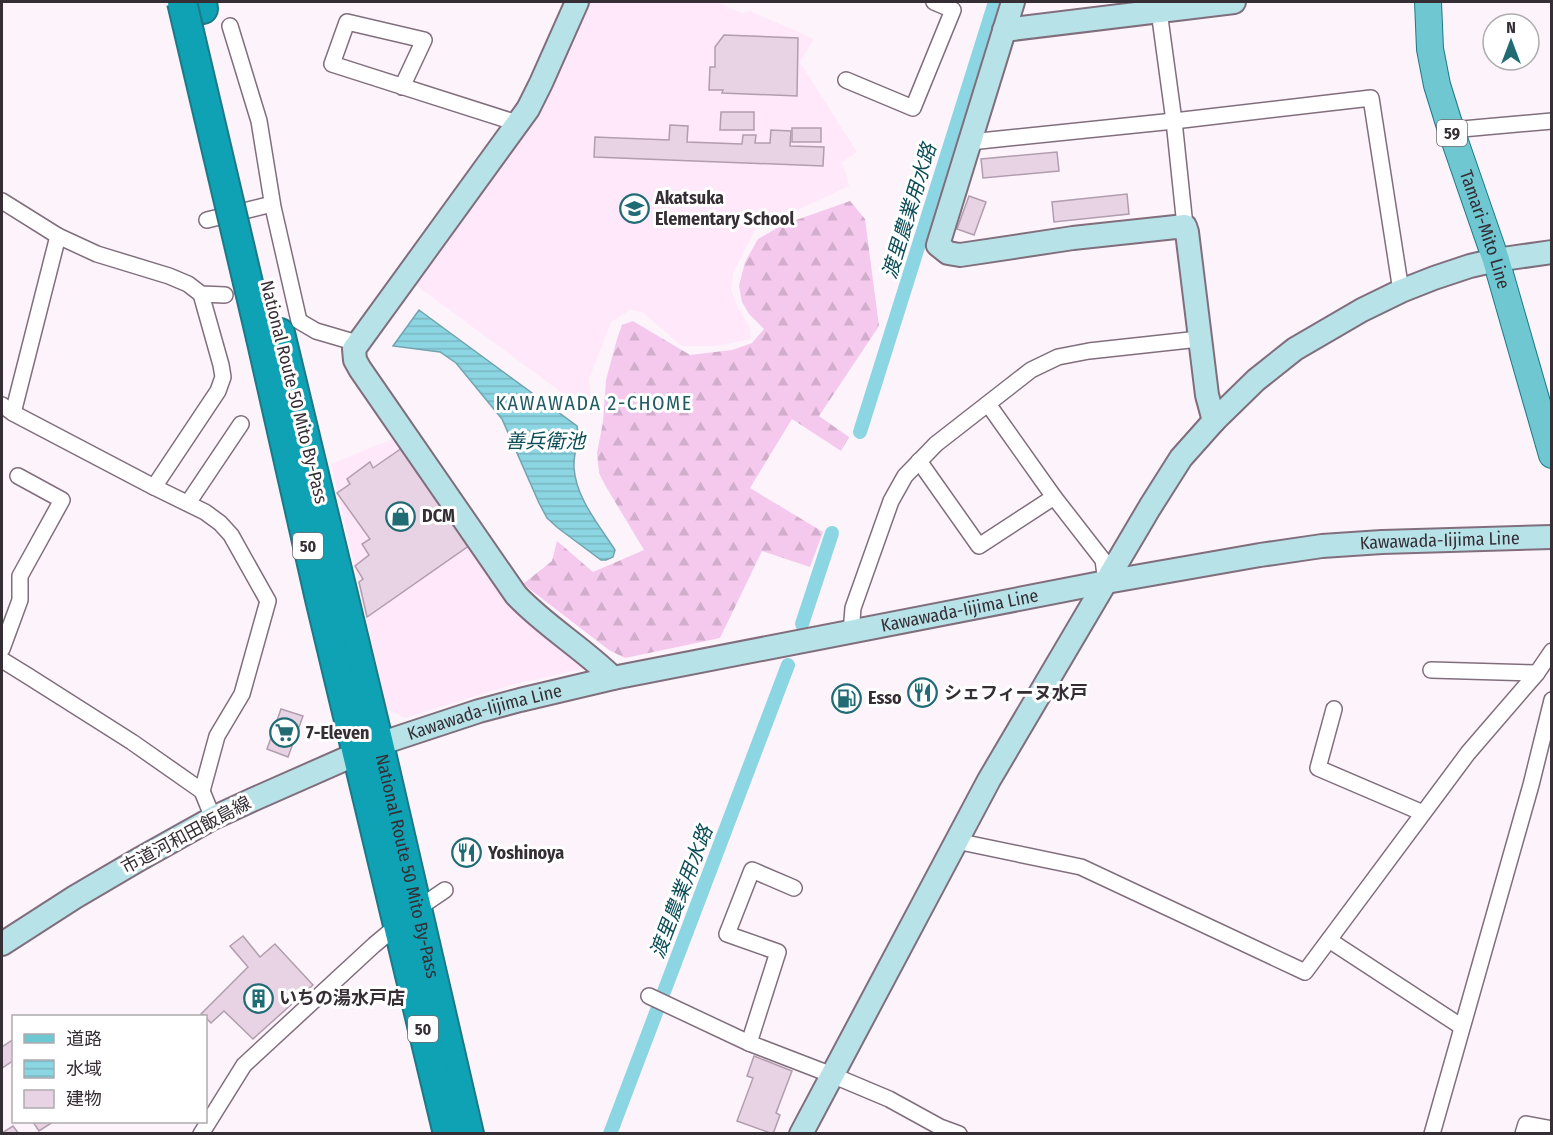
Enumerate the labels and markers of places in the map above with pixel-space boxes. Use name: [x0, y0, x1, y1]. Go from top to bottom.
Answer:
place label: Akatsuka Elementary School: [654, 187, 794, 230]
school or university icon: Akatsuka Elementary School: [618, 192, 650, 224]
shop icon: DCM: [385, 500, 417, 532]
place label: DCM: [422, 505, 455, 527]
restaurant icon: シェフィーヌ水戸: [907, 677, 939, 709]
fuel station icon: Esso: [831, 682, 863, 714]
place label: シェフィーヌ水戸: [944, 682, 1088, 704]
place label: Esso: [868, 687, 902, 709]
supermarket icon: 7-Eleven: [269, 717, 301, 749]
place label: 7-Eleven: [306, 722, 369, 744]
restaurant icon: Yoshinoya: [451, 837, 483, 869]
place label: Yoshinoya: [487, 842, 564, 864]
building icon: いちの湯水戸店: [242, 982, 274, 1014]
place label: いちの湯水戸店: [279, 987, 405, 1009]

